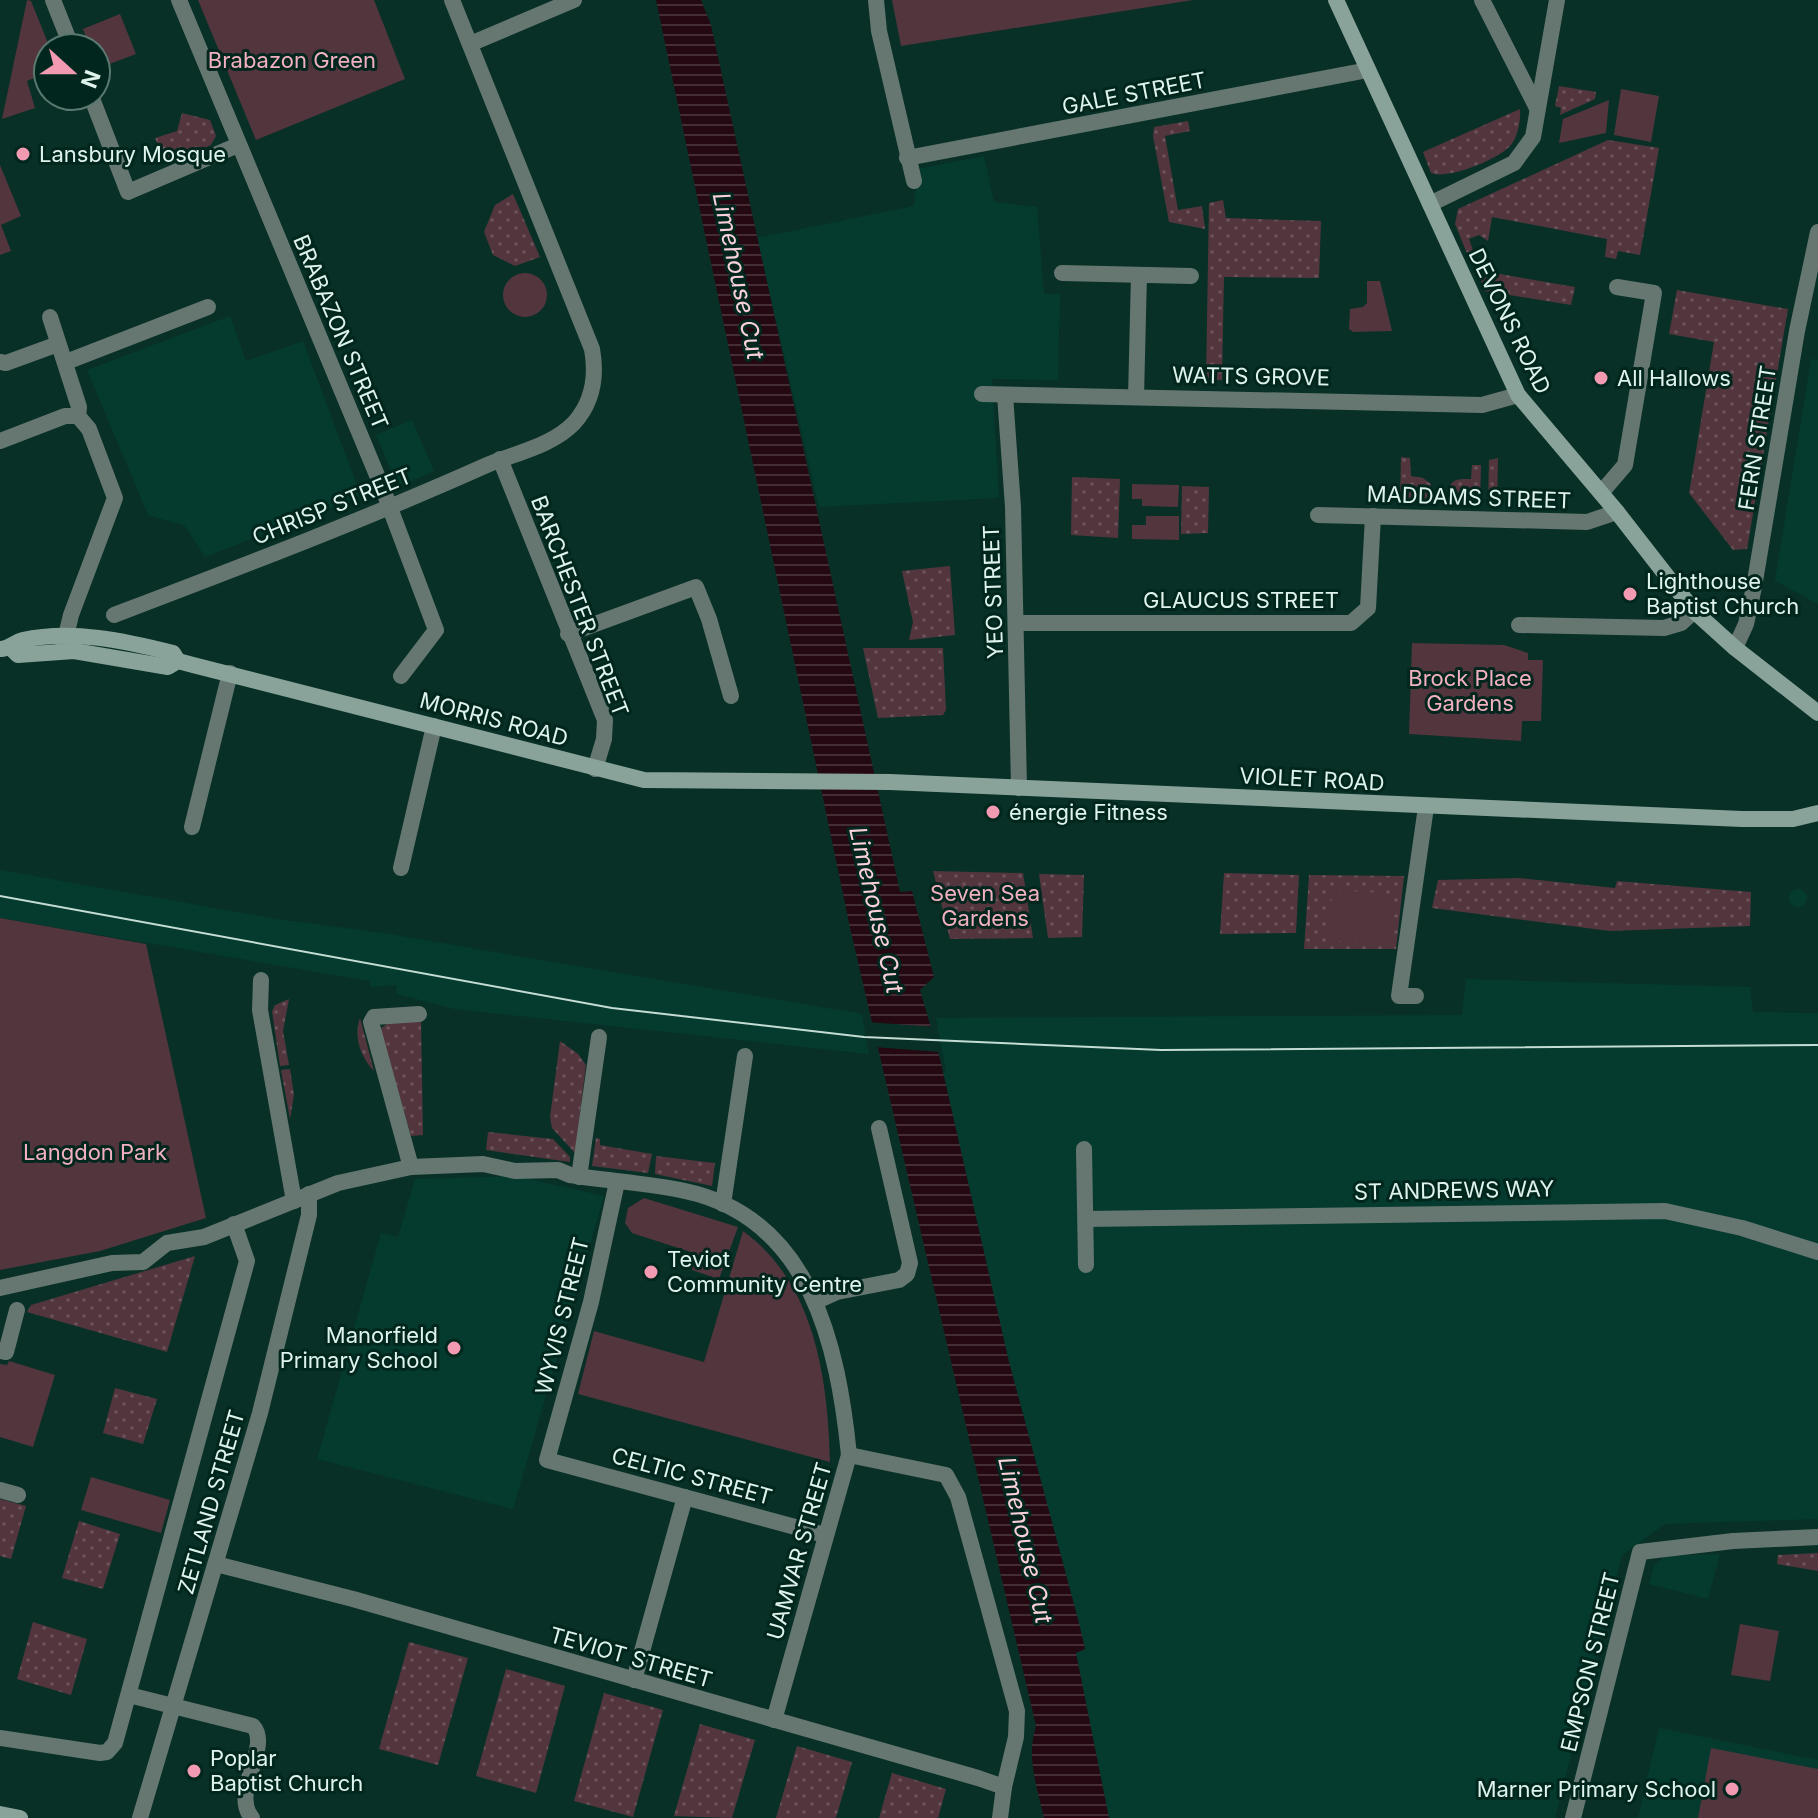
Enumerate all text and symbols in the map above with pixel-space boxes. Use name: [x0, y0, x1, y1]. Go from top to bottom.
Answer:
north arrow: [32, 32, 112, 112]
park label: Brabazon Green: [208, 47, 376, 73]
street label: GALE STREET: [1060, 66, 1208, 120]
text: N: [76, 67, 106, 92]
place label: Lansbury Mosque: [39, 141, 226, 167]
marker: Lansbury Mosque: [14, 145, 32, 163]
water label: Limehouse Cut: [707, 190, 771, 363]
street label: BRABAZON STREET: [288, 231, 394, 433]
street label: DEVONS ROAD: [1464, 244, 1556, 398]
street label: WATTS GROVE: [1172, 362, 1330, 390]
street label: FERN STREET: [1733, 364, 1781, 512]
place label: All Hallows: [1617, 365, 1731, 391]
marker: All Hallows: [1592, 369, 1610, 387]
street label: CHRISP STREET: [248, 462, 416, 550]
street label: MADDAMS STREET: [1366, 480, 1572, 514]
street label: BARCHESTER STREET: [526, 492, 634, 720]
street label: YEO STREET: [978, 524, 1008, 660]
place label: Lighthouse Baptist Church: [1646, 568, 1799, 619]
marker: Lighthouse Baptist Church: [1621, 585, 1639, 603]
street label: GLAUCUS STREET: [1143, 587, 1339, 613]
park label: Brock Place Gardens: [1408, 665, 1532, 716]
street label: MORRIS ROAD: [417, 687, 571, 751]
street label: VIOLET ROAD: [1239, 762, 1385, 796]
place label: énergie Fitness: [1009, 799, 1168, 825]
marker: énergie Fitness: [984, 803, 1002, 821]
water label: Limehouse Cut: [843, 824, 910, 997]
park label: Seven Sea Gardens: [930, 880, 1040, 931]
park label: Langdon Park: [23, 1139, 167, 1165]
street label: ST ANDREWS WAY: [1354, 1175, 1554, 1205]
street label: WYVIS STREET: [530, 1235, 594, 1397]
place label: Teviot Community Centre: [667, 1246, 862, 1297]
marker: Teviot Community Centre: [642, 1263, 660, 1281]
place label: Manorfield Primary School: [280, 1322, 438, 1373]
marker: Manorfield Primary School: [445, 1339, 463, 1357]
street label: ZETLAND STREET: [172, 1407, 250, 1597]
street label: CELTIC STREET: [609, 1442, 775, 1510]
water label: Limehouse Cut: [992, 1454, 1059, 1627]
street label: UAMVAR STREET: [761, 1459, 837, 1643]
street label: EMPSON STREET: [1555, 1570, 1625, 1754]
street label: TEVIOT STREET: [547, 1621, 715, 1693]
place label: Poplar Baptist Church: [210, 1745, 363, 1796]
marker: Poplar Baptist Church: [185, 1762, 203, 1780]
place label: Marner Primary School: [1477, 1776, 1716, 1802]
marker: Marner Primary School: [1723, 1780, 1741, 1798]

